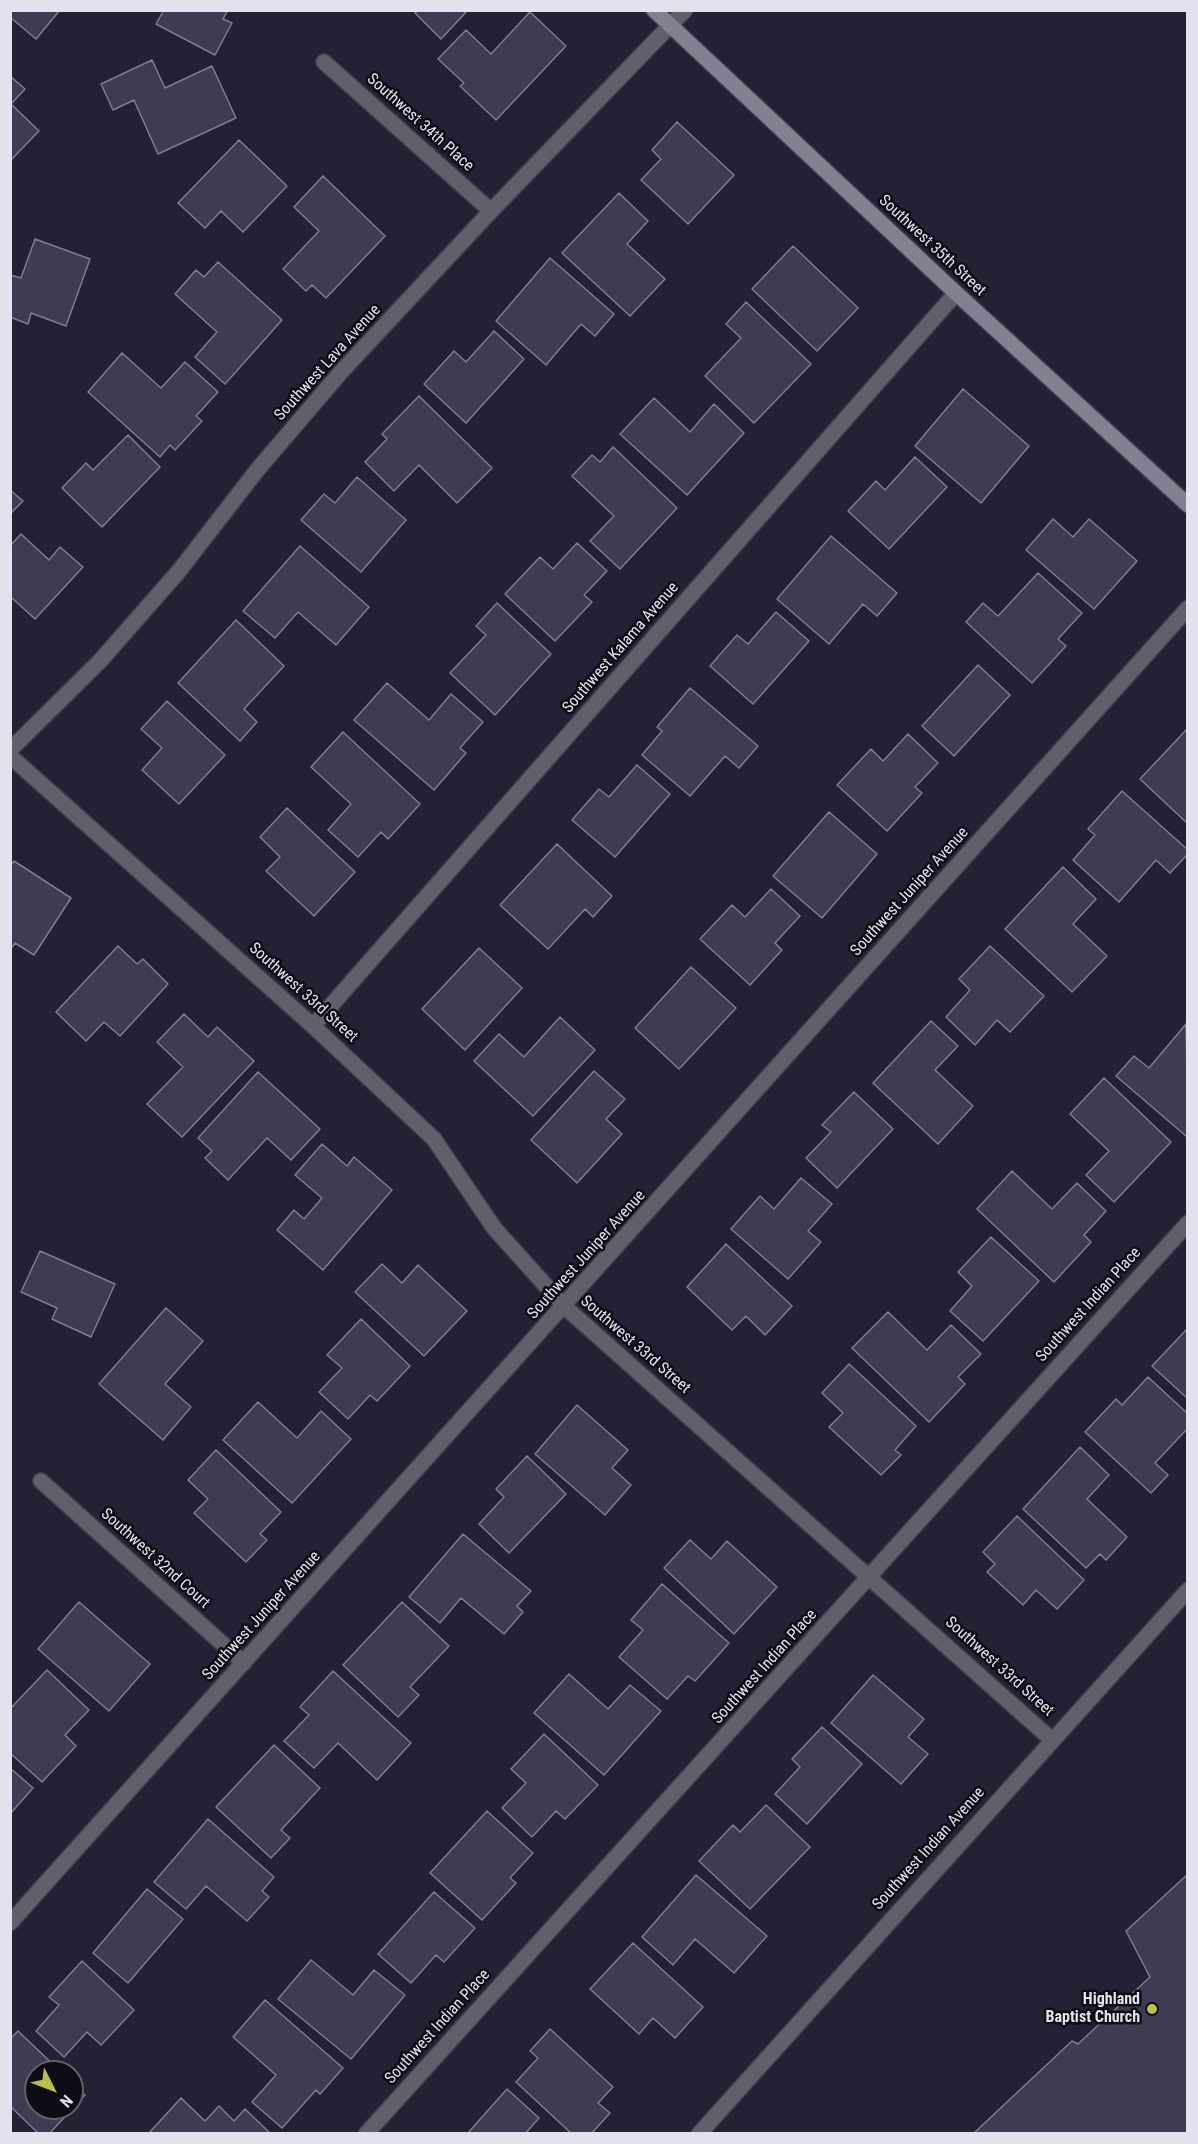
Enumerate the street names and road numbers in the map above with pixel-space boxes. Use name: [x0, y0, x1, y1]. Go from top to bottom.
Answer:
street label: Southwest 34th Place: [363, 70, 477, 176]
street label: Southwest 35th Street: [874, 191, 990, 301]
street label: Southwest Lava Avenue: [271, 301, 385, 425]
street label: Southwest Kalama Avenue: [559, 579, 683, 717]
street label: Southwest Juniper Avenue: [847, 824, 973, 960]
street label: Southwest 33rd Street: [245, 939, 361, 1047]
street label: Southwest Juniper Avenue: [524, 1187, 650, 1323]
street label: Southwest Indian Place: [1032, 1244, 1146, 1366]
street label: Southwest 33rd Street: [576, 1292, 694, 1398]
street label: Southwest 32nd Court: [97, 1505, 213, 1613]
street label: Southwest Juniper Avenue: [199, 1548, 325, 1684]
street label: Southwest Indian Place: [708, 1606, 822, 1728]
street label: Southwest 33rd Street: [941, 1613, 1057, 1721]
street label: Southwest Indian Avenue: [869, 1784, 989, 1914]
street label: Southwest Indian Place: [381, 1966, 495, 2088]

